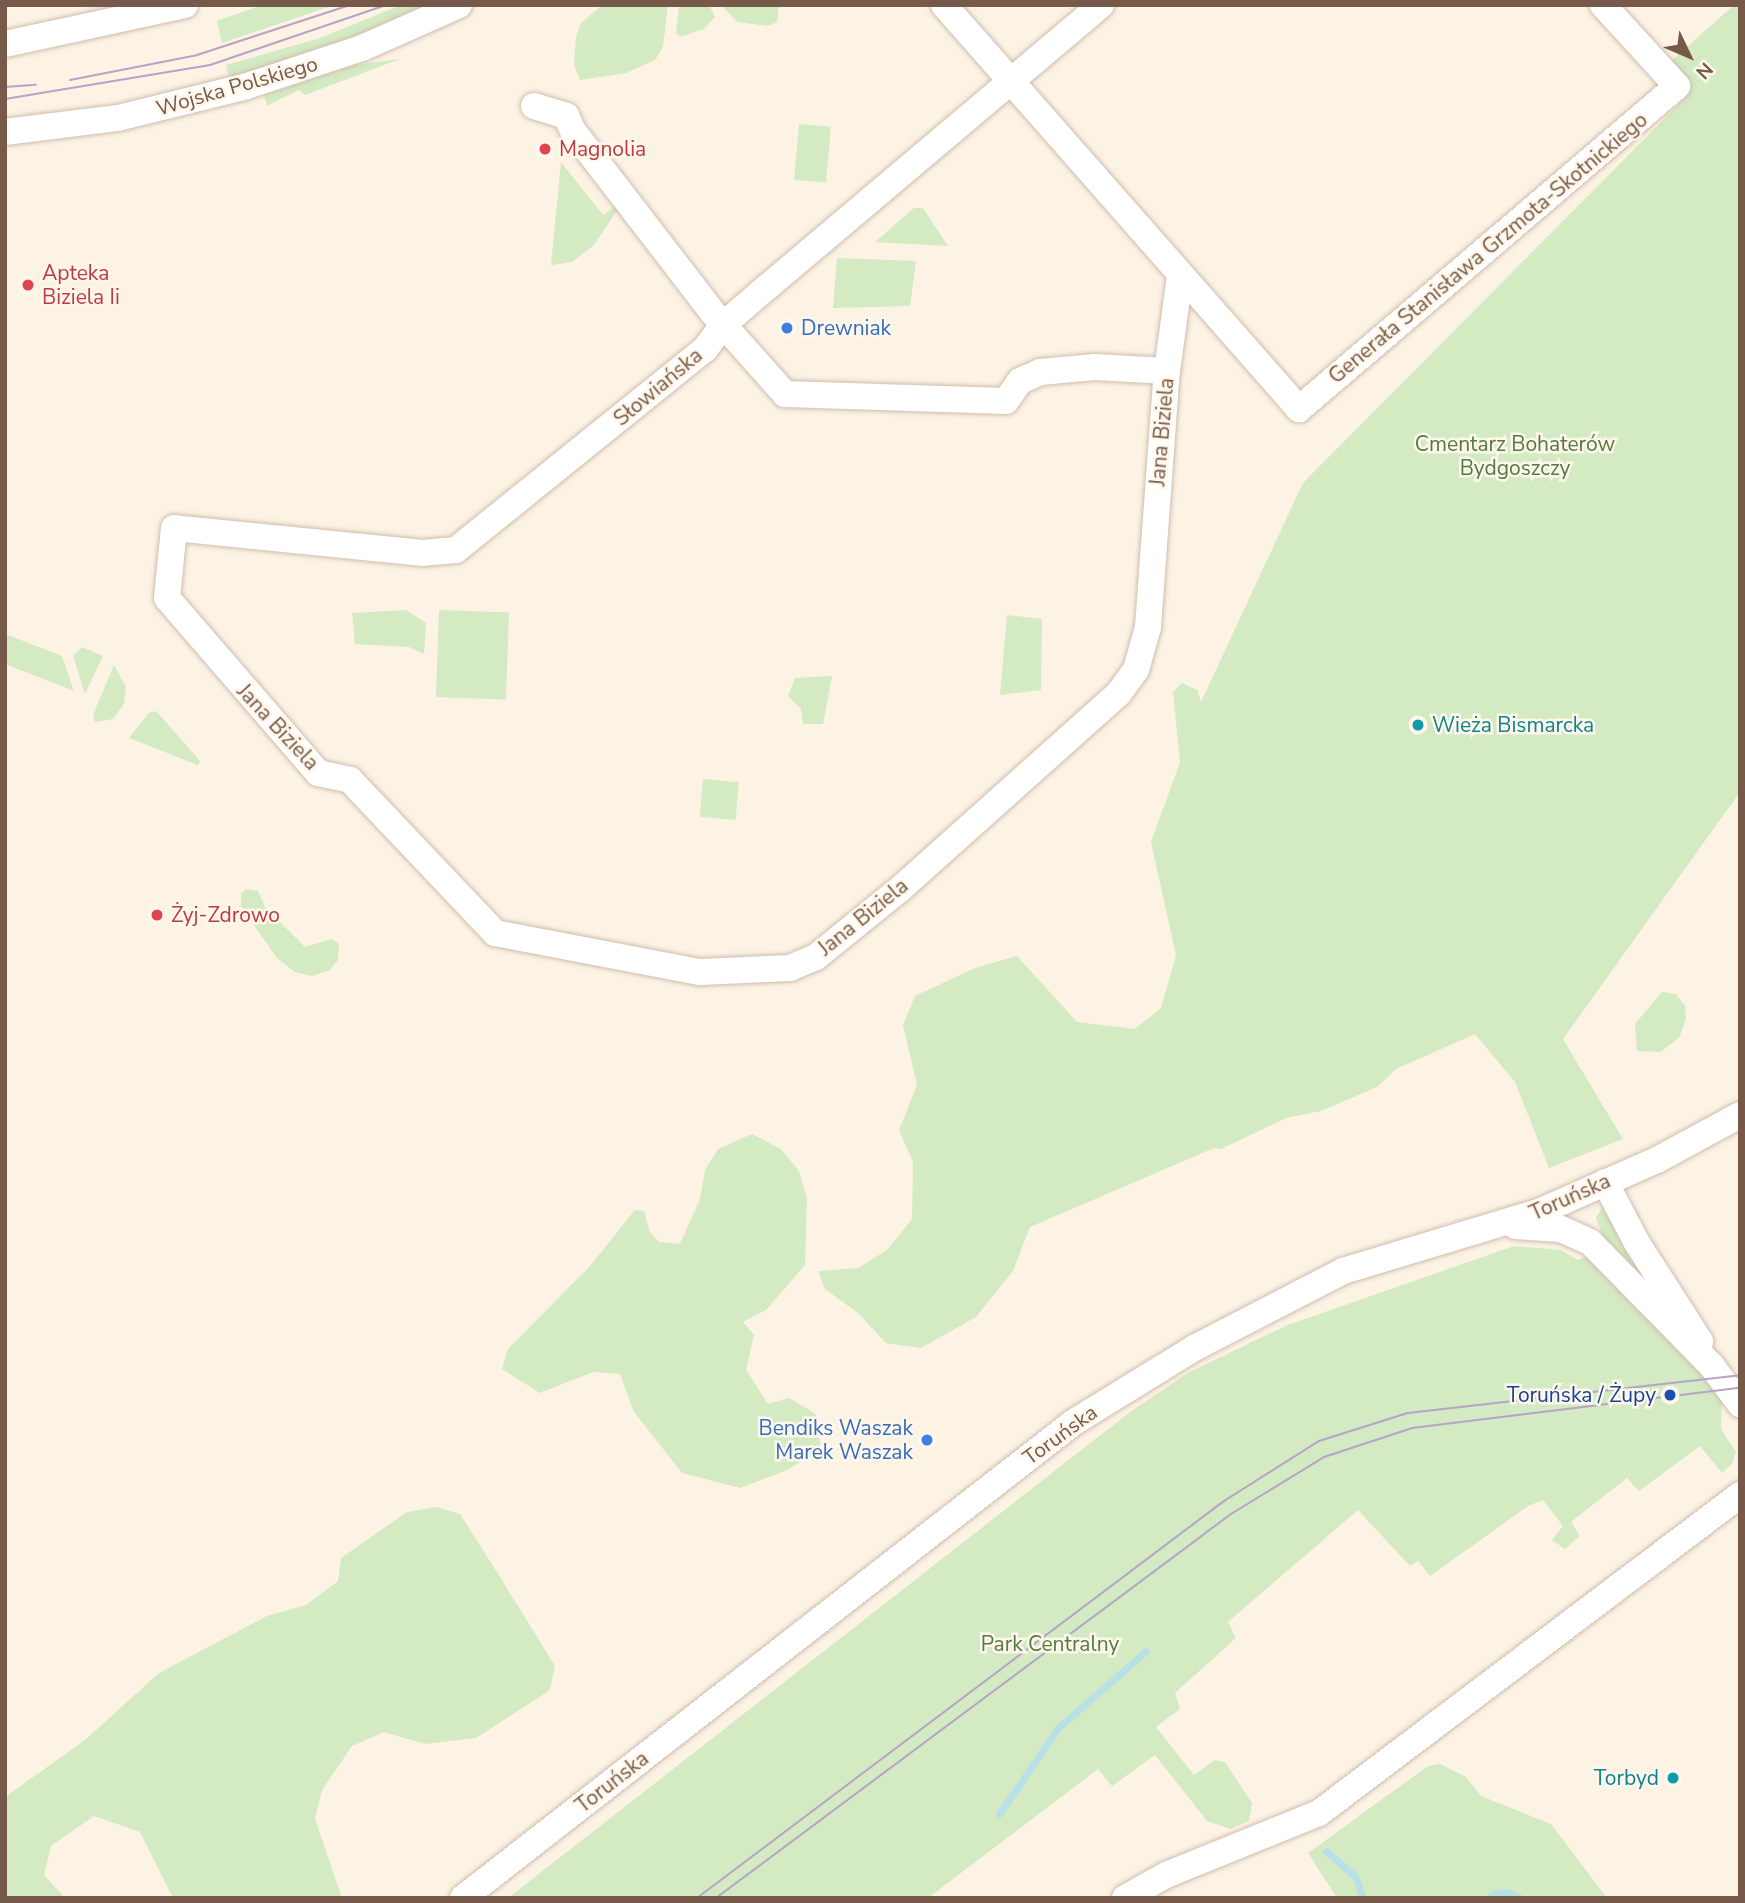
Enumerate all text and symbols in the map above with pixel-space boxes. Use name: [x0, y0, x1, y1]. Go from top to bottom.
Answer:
north arrow: [1654, 21, 1724, 91]
street label: Wojska Polskiego: [153, 51, 321, 121]
text: N: [1690, 56, 1718, 85]
street label: Generała Stanisława Grzmota-Skotnickiego: [1323, 107, 1653, 389]
place label: Magnolia: [559, 136, 646, 162]
marker: Magnolia: [537, 141, 553, 157]
place label: Apteka Biziela Ii: [42, 260, 120, 310]
marker: Apteka Biziela Ii: [20, 277, 36, 293]
place label: Drewniak: [801, 315, 891, 341]
marker: Drewniak: [779, 320, 795, 336]
street label: Słowiańska: [609, 343, 707, 431]
street label: Jana Biziela: [1145, 377, 1179, 487]
park label: Cmentarz Bohaterów Bydgoszczy: [1415, 431, 1615, 481]
street label: Jana Biziela: [232, 679, 324, 775]
place label: Wieża Bismarcka: [1432, 712, 1594, 738]
marker: Wieża Bismarcka: [1410, 717, 1426, 733]
street label: Jana Biziela: [813, 873, 913, 961]
place label: Żyj-Zdrowo: [171, 902, 280, 928]
marker: Żyj-Zdrowo: [149, 907, 165, 923]
street label: Toruńska: [1526, 1168, 1614, 1226]
place label: Toruńska / Żupy: [1507, 1382, 1656, 1408]
marker: Toruńska / Żupy: [1662, 1387, 1678, 1403]
street label: Toruńska: [1018, 1400, 1102, 1470]
place label: Bendiks Waszak Marek Waszak: [758, 1415, 913, 1465]
marker: Bendiks Waszak Marek Waszak: [919, 1432, 935, 1448]
park label: Park Centralny: [981, 1631, 1119, 1657]
street label: Toruńska: [571, 1746, 653, 1818]
place label: Torbyd: [1594, 1765, 1659, 1791]
marker: Torbyd: [1665, 1770, 1681, 1786]

